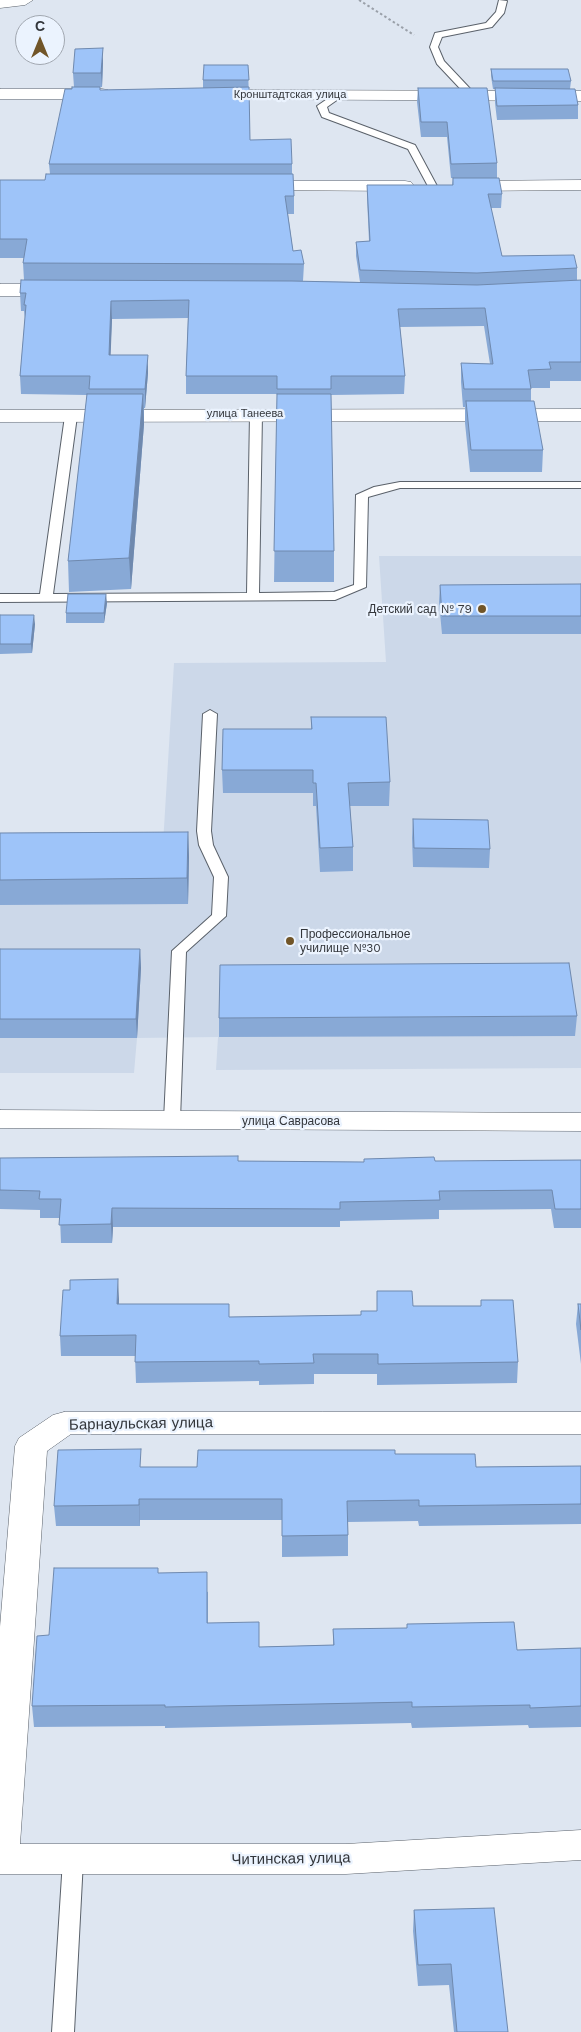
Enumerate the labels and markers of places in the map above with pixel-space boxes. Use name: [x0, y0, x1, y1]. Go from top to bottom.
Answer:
place label: Детский сад № 79: [368, 602, 472, 616]
marker: Детский сад № 79: [476, 603, 488, 615]
place label: Профессиональное училище №30: [300, 927, 410, 955]
marker: Профессиональное училище №30: [284, 935, 296, 947]

